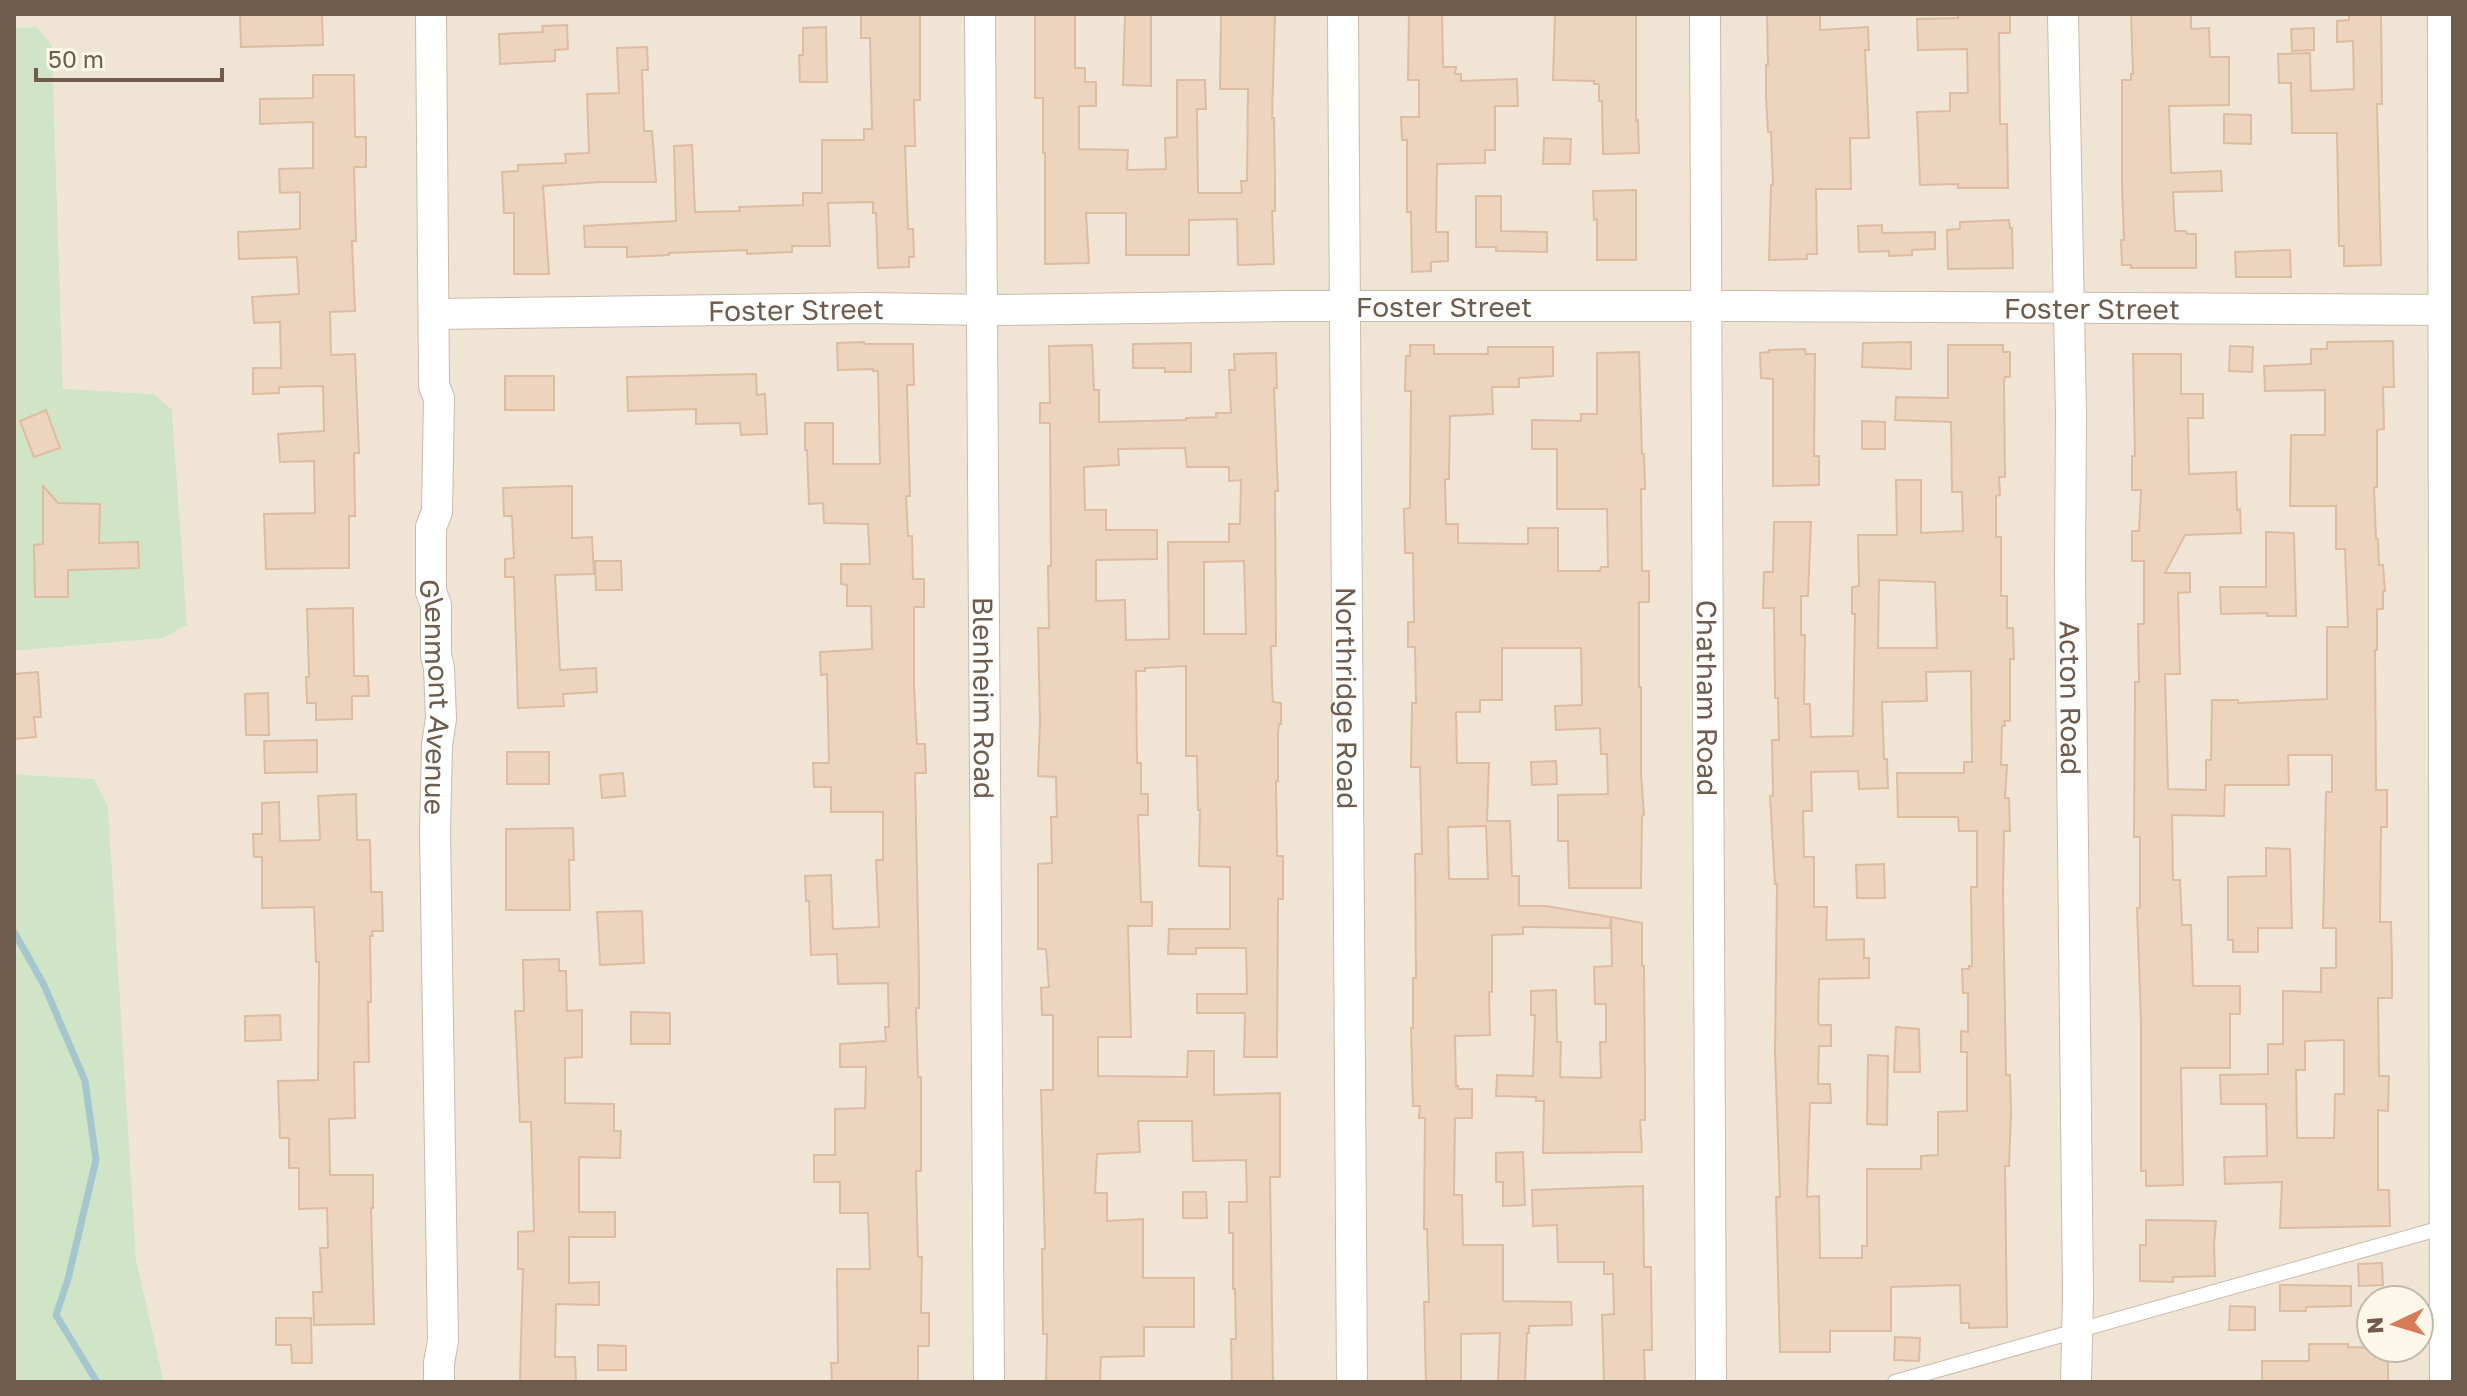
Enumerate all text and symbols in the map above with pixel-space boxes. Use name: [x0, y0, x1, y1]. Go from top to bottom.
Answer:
scale bar: [36, 32, 222, 82]
text: 50 m: [48, 44, 104, 73]
street label: Foster Street: [1356, 290, 1532, 323]
street label: Foster Street: [708, 291, 884, 327]
street label: Foster Street: [2004, 291, 2180, 325]
street label: Glenmont Avenue: [415, 579, 458, 815]
street label: Northridge Road: [1330, 586, 1365, 810]
street label: Blenheim Road: [967, 597, 1002, 799]
street label: Chatham Road: [1691, 600, 1725, 796]
street label: Acton Road: [2054, 620, 2089, 775]
north arrow: [2355, 1284, 2435, 1364]
text: N: [2360, 1316, 2389, 1335]

